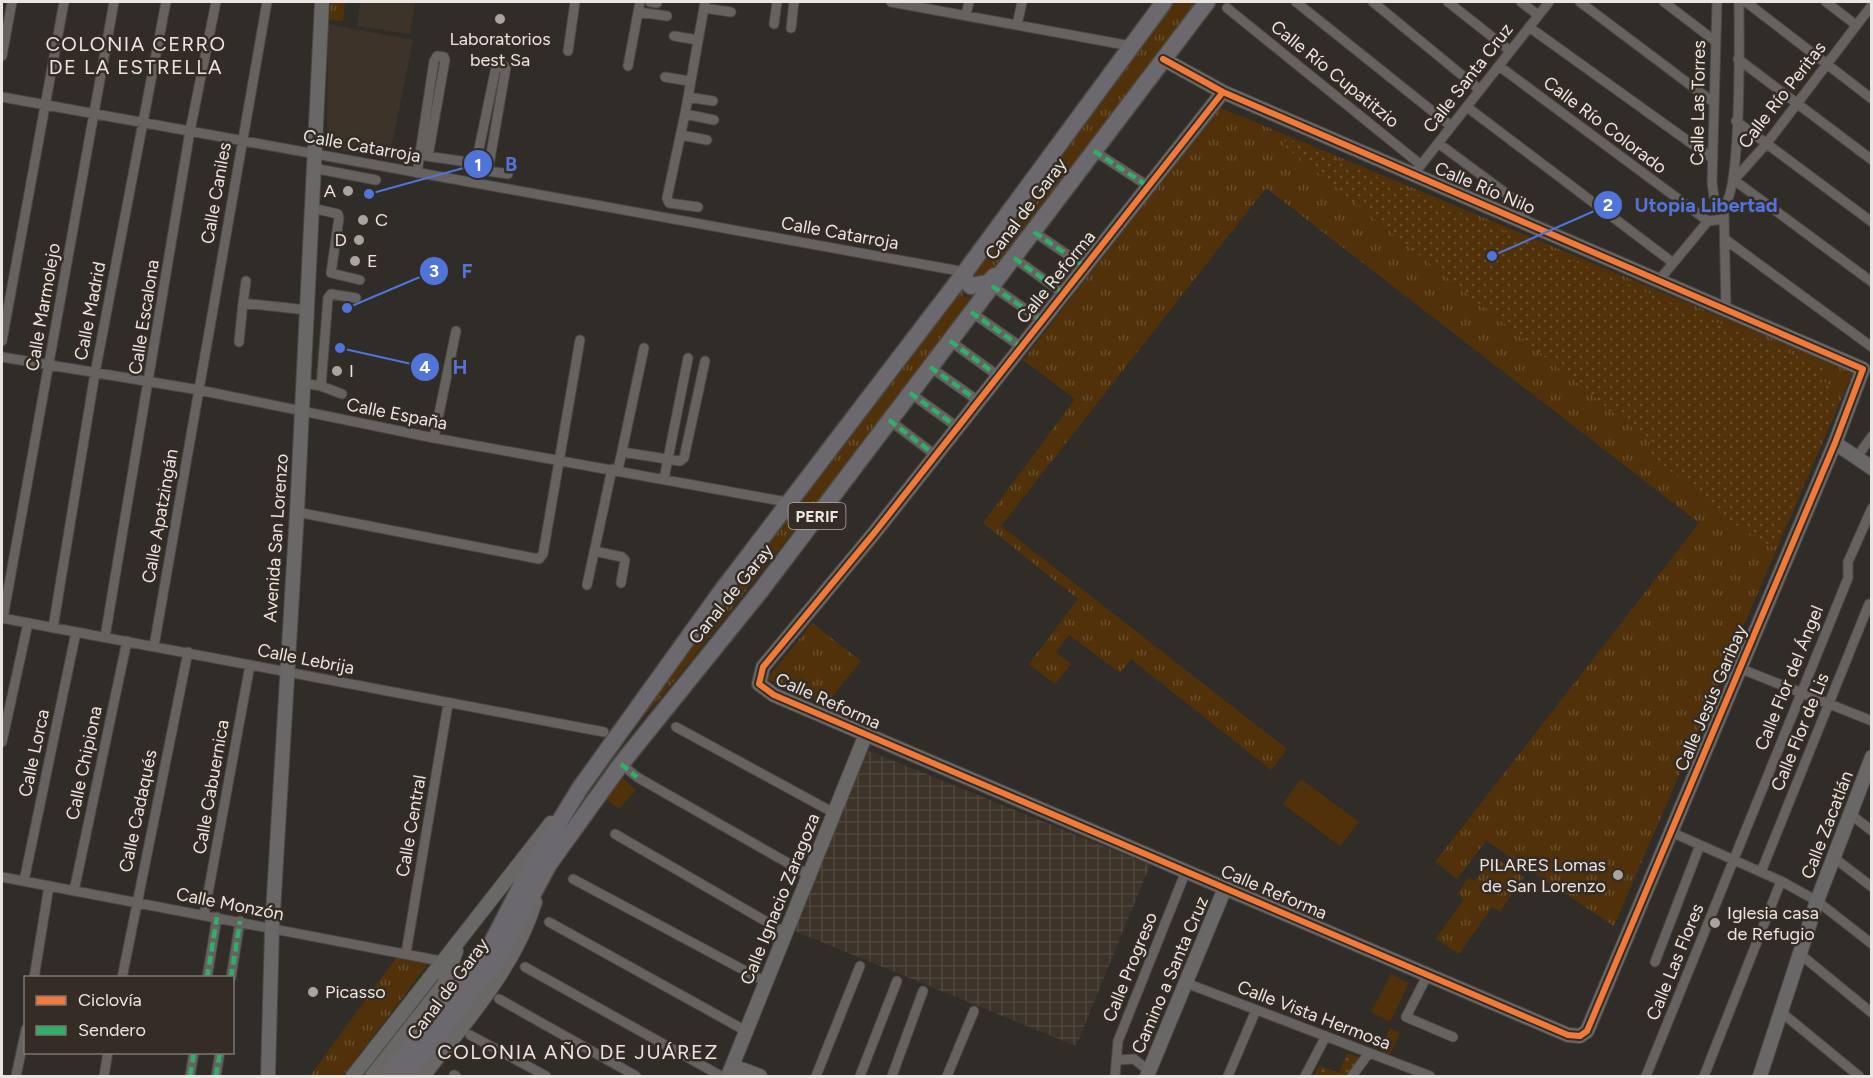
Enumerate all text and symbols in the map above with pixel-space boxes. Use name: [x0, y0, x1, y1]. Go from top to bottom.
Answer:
marker: Laboratorios best Sa: [493, 12, 507, 26]
street label: Calle Río Cupatitzio: [1266, 15, 1404, 133]
street label: Calle Santa Cruz: [1418, 19, 1518, 137]
place label: Laboratorios best Sa: [449, 28, 551, 71]
district label: COLONIA CERRO DE LA ESTRELLA: [45, 32, 227, 79]
street label: Calle Río Peritas: [1734, 37, 1830, 153]
street label: Calle Las Torres: [1686, 40, 1710, 166]
street label: Calle Río Colorado: [1539, 71, 1671, 179]
street label: Calle Catarroja: [301, 125, 423, 167]
street label: Calle Caniles: [196, 140, 236, 246]
callout: B: [463, 145, 529, 183]
text: B: [505, 152, 517, 176]
street label: Canal de Garay: [980, 153, 1072, 264]
text: 1: [474, 154, 482, 176]
street label: Calle Río Nilo: [1431, 157, 1539, 219]
place label: A: [324, 180, 336, 202]
marker: A: [341, 184, 355, 198]
callout: Utopia Libertad: [1593, 186, 1790, 224]
text: Utopia Libertad: [1634, 193, 1778, 217]
text: 2: [1603, 194, 1613, 216]
place label: C: [375, 209, 388, 231]
street label: Calle Catarroja: [779, 212, 901, 254]
marker: C: [356, 213, 370, 227]
street label: Calle Reforma: [1012, 226, 1100, 328]
place label: D: [335, 229, 347, 251]
marker: D: [352, 233, 366, 247]
street label: Calle Marmolejo: [21, 241, 65, 373]
place label: E: [367, 250, 378, 272]
callout: F: [419, 252, 484, 290]
marker: E: [348, 254, 362, 268]
street label: Calle Escalona: [124, 258, 164, 376]
text: F: [461, 259, 473, 283]
street label: Calle Madrid: [70, 260, 110, 362]
text: 3: [429, 260, 439, 282]
callout: H: [410, 348, 479, 386]
text: H: [453, 355, 468, 379]
text: 4: [419, 356, 431, 378]
place label: I: [349, 360, 354, 382]
marker: I: [330, 364, 344, 378]
street label: Calle España: [345, 393, 449, 435]
street label: Calle Apatzingán: [137, 447, 183, 585]
street label: Avenida San Lorenzo: [259, 453, 293, 623]
road number: PERIF: [788, 503, 846, 529]
street label: Canal de Garay: [684, 539, 778, 648]
street label: Calle Flor del Ángel: [1750, 602, 1828, 754]
street label: Calle Jesús Garibay: [1670, 621, 1752, 775]
street label: Calle Lebrija: [256, 639, 356, 679]
street label: Calle Reforma: [772, 668, 884, 734]
street label: Calle Flor de Lis: [1766, 670, 1834, 794]
street label: Calle Chipiona: [61, 704, 107, 822]
street label: Calle Lorca: [14, 707, 54, 799]
street label: Calle Cabuernica: [188, 718, 234, 856]
street label: Calle Cadaqués: [114, 748, 162, 874]
street label: Calle Zacatlán: [1796, 768, 1858, 882]
street label: Calle Central: [391, 773, 431, 879]
street label: Calle Ignacio Zaragoza: [736, 810, 824, 988]
place label: PILARES Lomas de San Lorenzo: [1479, 854, 1606, 897]
street label: Calle Reforma: [1218, 860, 1330, 924]
marker: PILARES Lomas de San Lorenzo: [1611, 868, 1625, 882]
street label: Calle Monzón: [174, 883, 286, 925]
street label: Camino a Santa Cruz: [1127, 893, 1213, 1057]
street label: Calle Las Flores: [1642, 900, 1708, 1024]
place label: Iglesia casa de Refugio: [1727, 902, 1819, 945]
street label: Calle Progreso: [1098, 909, 1162, 1025]
marker: Iglesia casa de Refugio: [1708, 916, 1722, 930]
street label: Canal de Garay: [402, 933, 494, 1044]
legend: [24, 976, 234, 1054]
street label: Calle Vista Hermosa: [1234, 976, 1394, 1054]
place label: Picasso: [325, 981, 386, 1003]
marker: Picasso: [306, 985, 320, 999]
text: Ciclovía: [78, 989, 142, 1011]
text: Sendero: [78, 1019, 146, 1041]
district label: COLONIA AÑO DE JUÁREZ: [437, 1040, 719, 1064]

